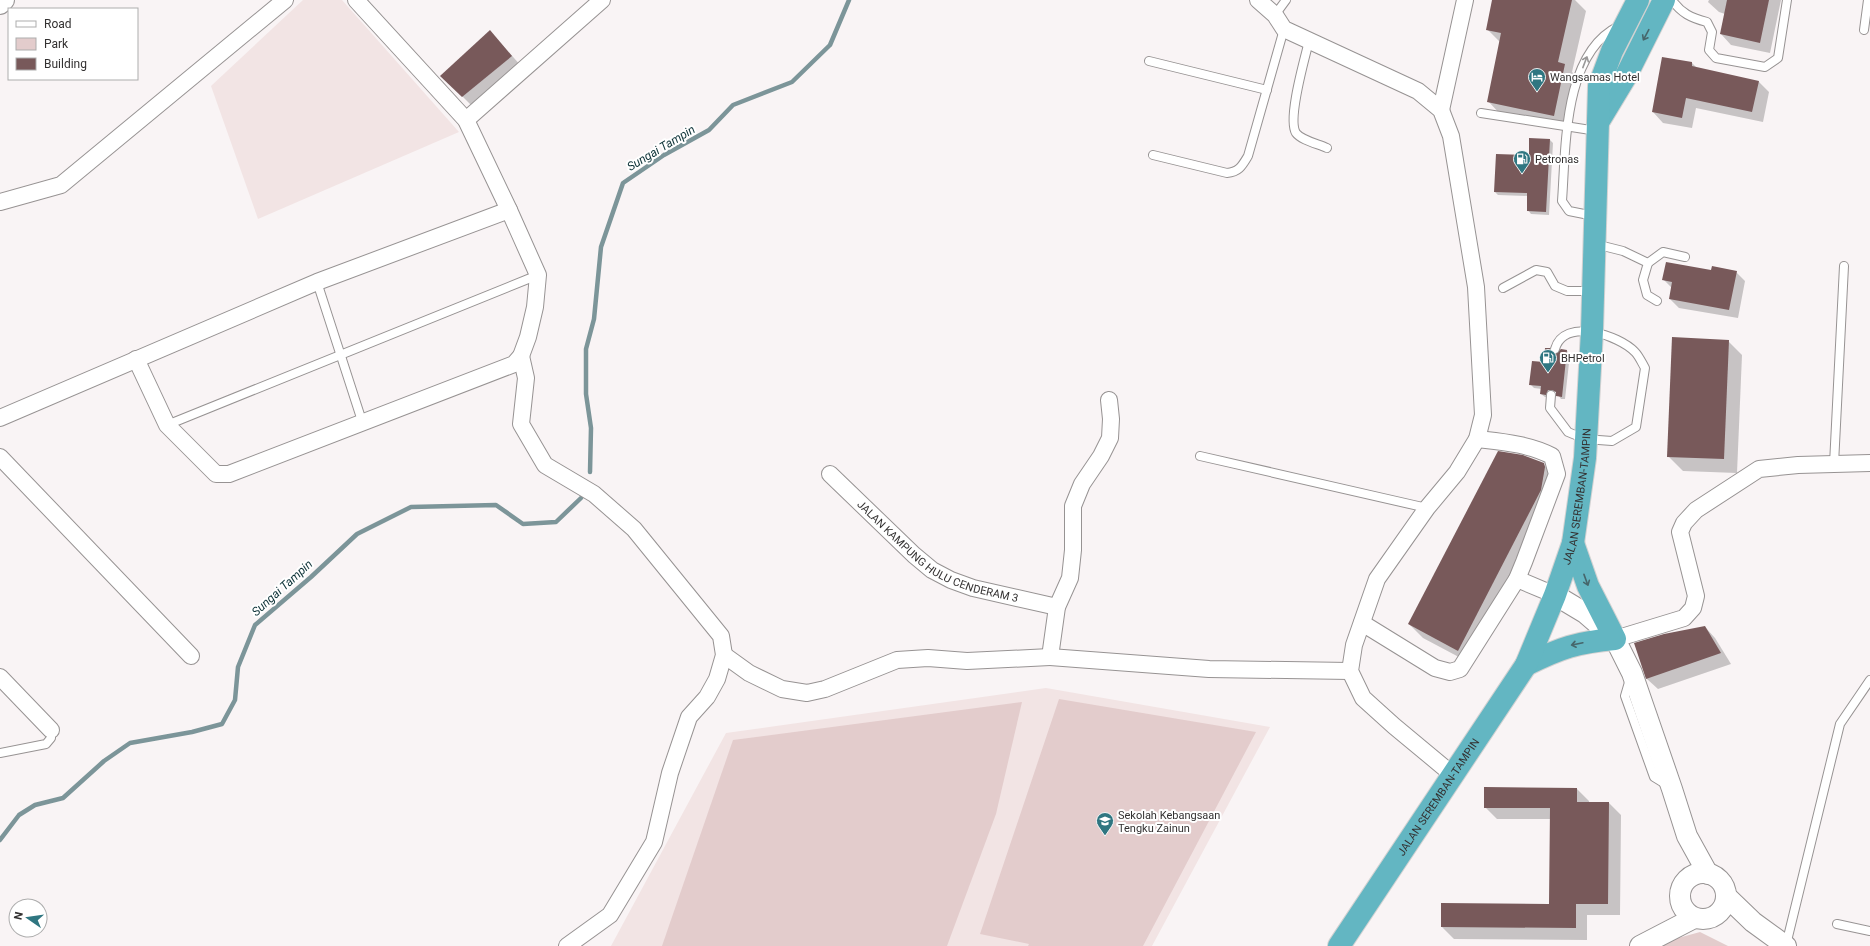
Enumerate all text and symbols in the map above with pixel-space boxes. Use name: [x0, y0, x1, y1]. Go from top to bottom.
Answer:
legend: [8, 8, 138, 80]
text: Road: [44, 17, 72, 31]
one-way arrow: [1642, 28, 1649, 40]
text: Park: [44, 37, 69, 51]
one-way arrow: [1581, 56, 1589, 68]
text: Building: [44, 57, 87, 71]
hotel icon: Wangsamas Hotel: [1527, 67, 1547, 92]
place label: Wangsamas Hotel: [1550, 71, 1640, 84]
water label: Sungai Tampin: [624, 122, 698, 174]
fuel station icon: Petronas: [1512, 149, 1532, 174]
place label: Petronas: [1535, 153, 1579, 166]
fuel station icon: BHPetrol: [1538, 348, 1558, 373]
place label: BHPetrol: [1561, 352, 1605, 365]
street label: JALAN SEREMBAN-TAMPIN: [1560, 428, 1593, 566]
street label: JALAN KAMPUNG HULU CENDERAM 3: [855, 498, 1020, 605]
water label: Sungai Tampin: [249, 557, 315, 619]
one-way arrow: [1582, 573, 1590, 585]
one-way arrow: [1571, 641, 1584, 649]
street label: JALAN SEREMBAN-TAMPIN: [1395, 736, 1482, 858]
place label: Sekolah Kebangsaan Tengku Zainun: [1118, 809, 1220, 835]
school or university icon: Sekolah Kebangsaan Tengku Zainun: [1095, 811, 1115, 836]
north arrow: [8, 898, 48, 938]
text: N: [12, 910, 26, 921]

